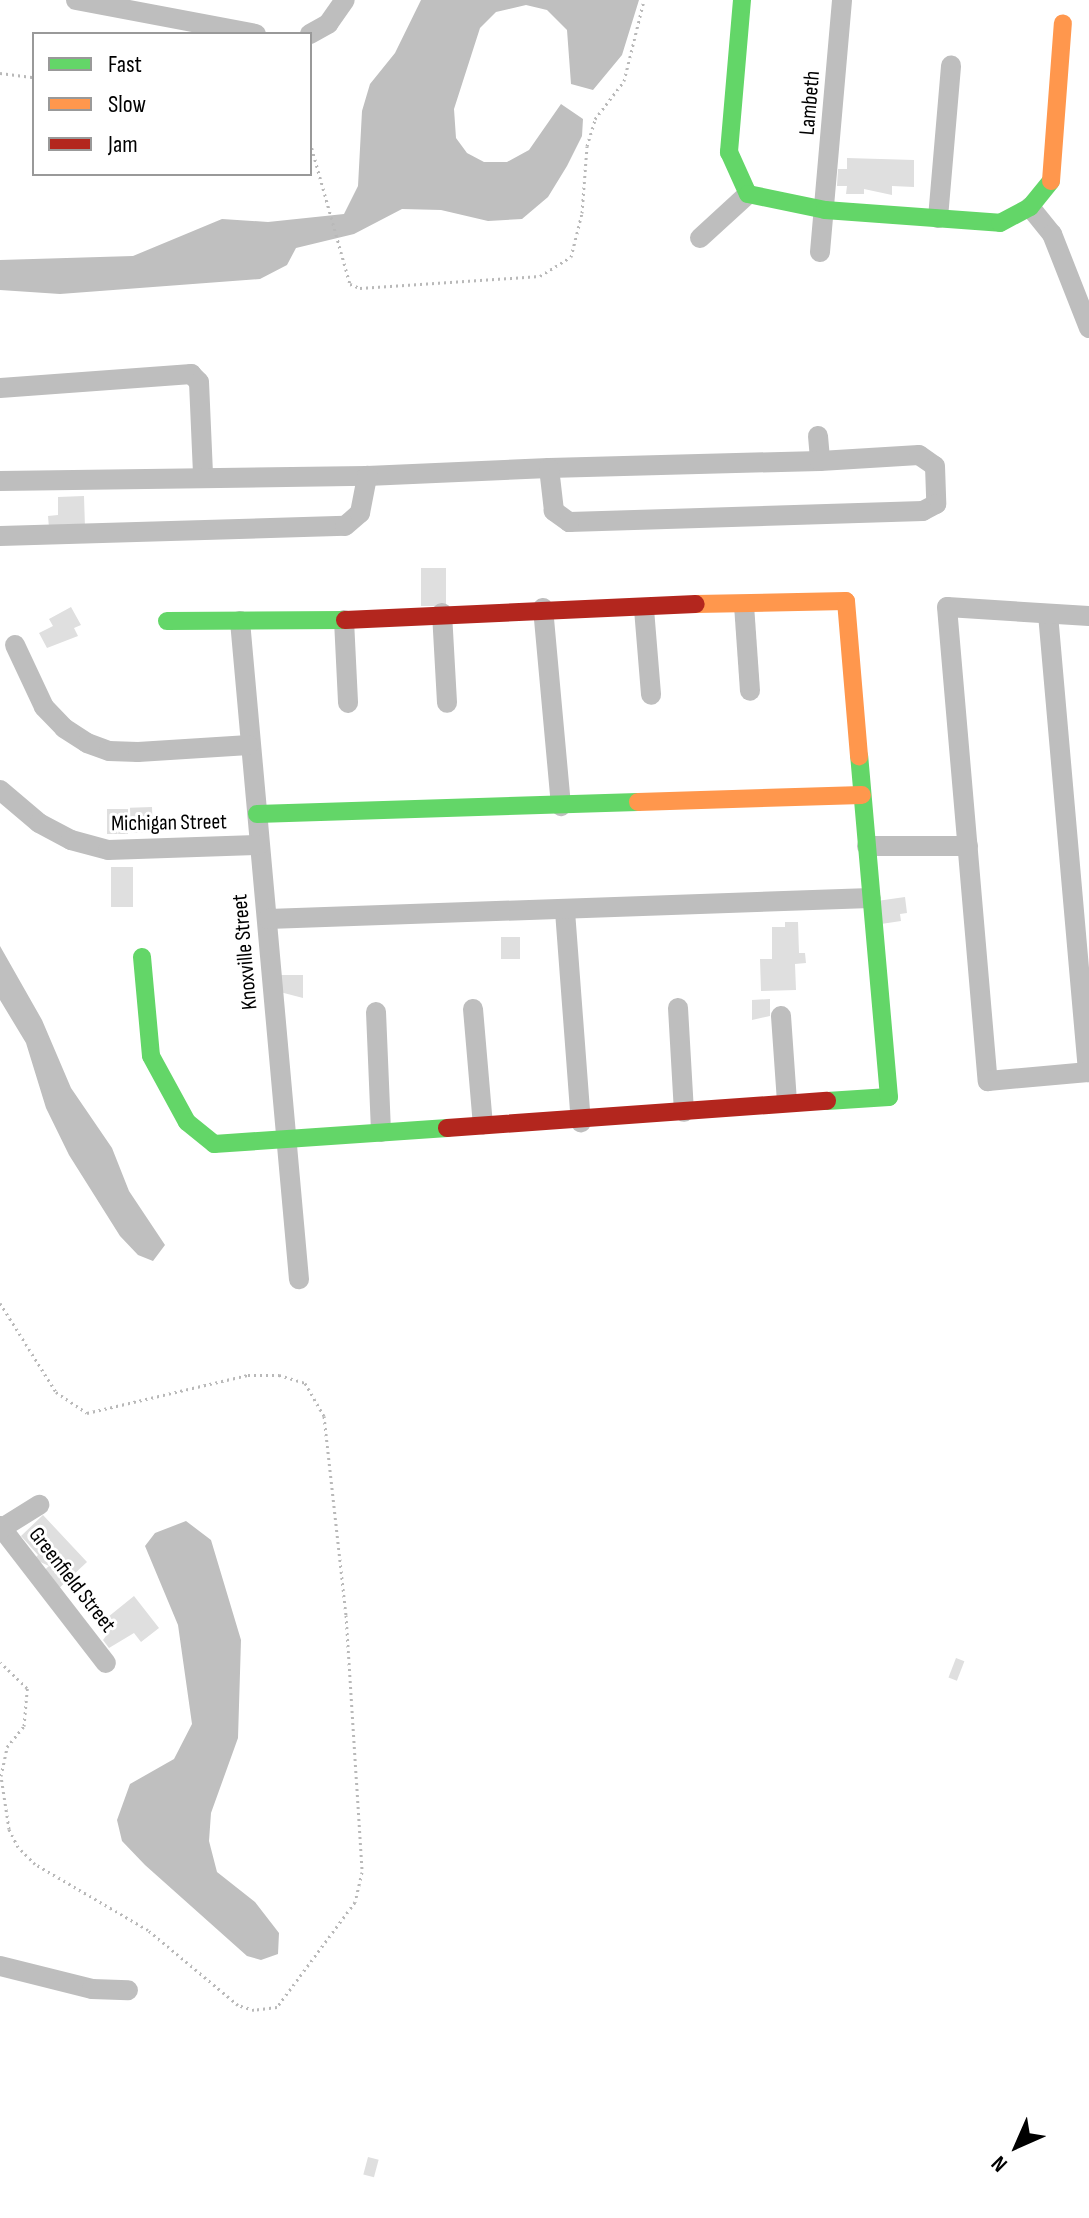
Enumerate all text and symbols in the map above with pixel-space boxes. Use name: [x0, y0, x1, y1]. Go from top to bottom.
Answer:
legend: [32, 32, 312, 176]
text: Fast: [108, 50, 142, 79]
street label: Lambeth: [794, 70, 826, 136]
text: Slow: [108, 90, 146, 119]
text: Jam: [108, 130, 138, 159]
street label: Michigan Street: [111, 809, 227, 837]
street label: Knoxville Street: [227, 893, 263, 1011]
street label: Greenfield Street: [23, 1522, 121, 1638]
north arrow: [977, 2106, 1057, 2186]
text: N: [986, 2150, 1013, 2177]

